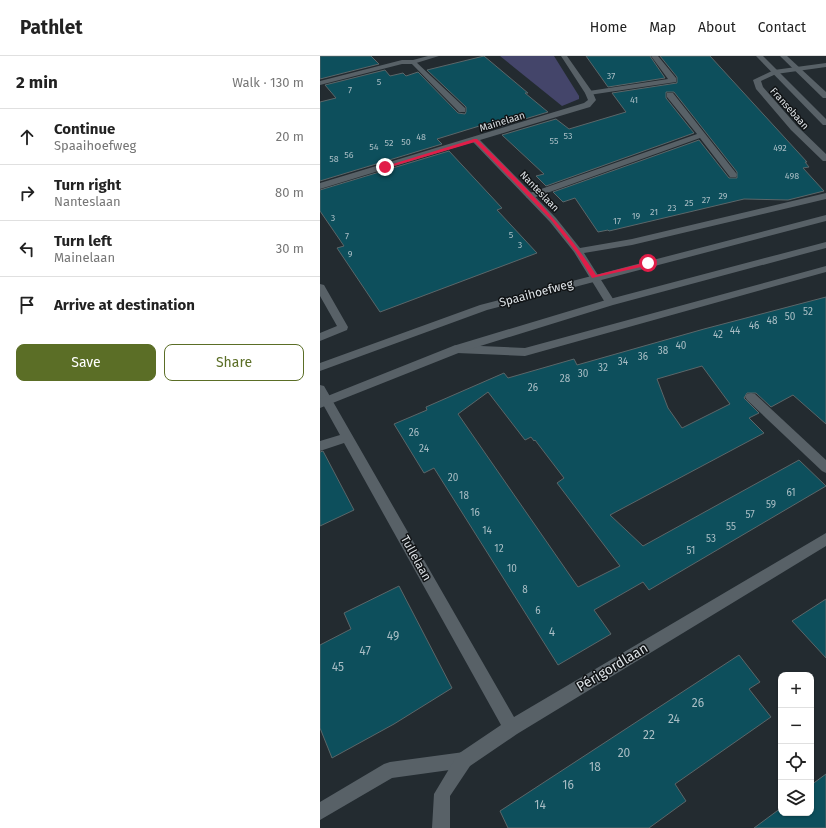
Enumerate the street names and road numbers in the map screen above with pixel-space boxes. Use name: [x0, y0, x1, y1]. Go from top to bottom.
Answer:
street label: Fransebaan: [767, 85, 811, 132]
street label: Mainelaan: [478, 109, 526, 135]
street label: Nanteslaan: [517, 169, 561, 214]
street label: Spaaihoefweg: [498, 276, 575, 310]
street label: Tullelaan: [398, 533, 434, 583]
street label: Périgordlaan: [573, 639, 651, 695]

